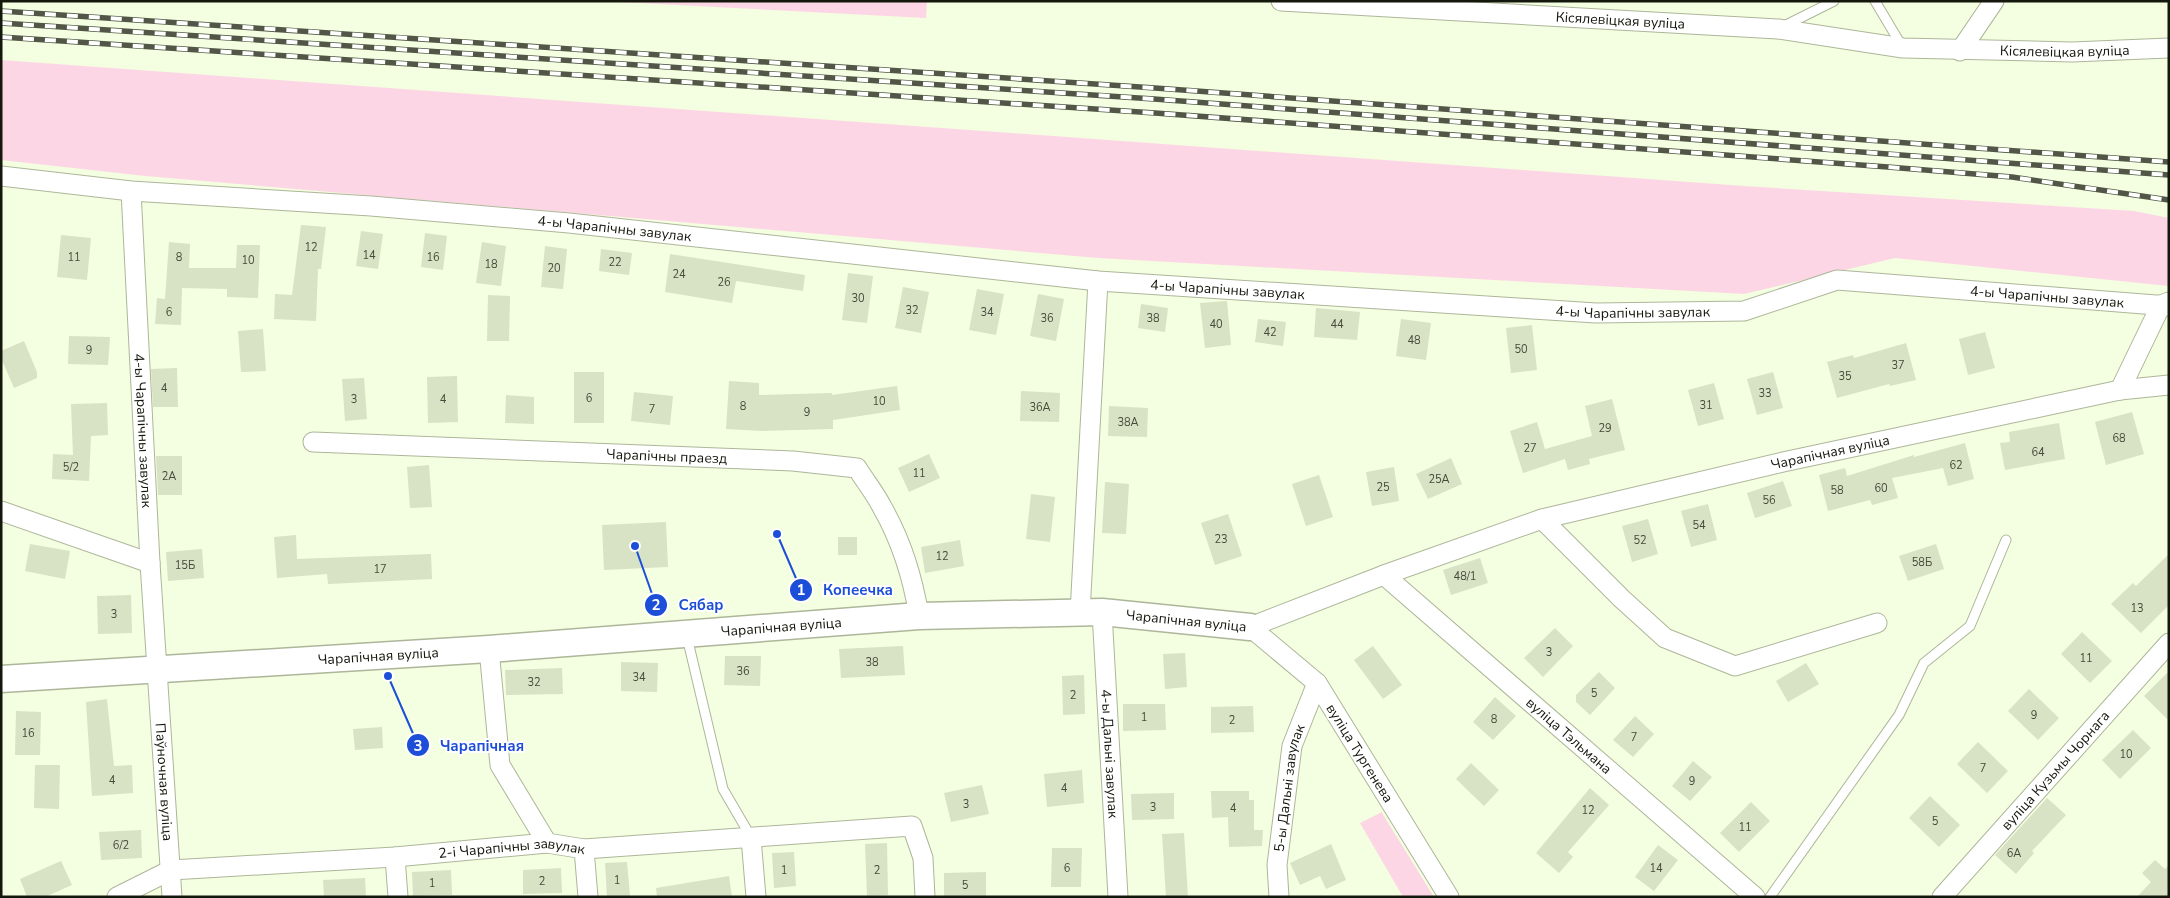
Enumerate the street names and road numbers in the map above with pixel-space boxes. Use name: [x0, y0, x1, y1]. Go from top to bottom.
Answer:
street label: Кісялевіцкая вуліца: [1555, 7, 1686, 34]
street label: Кісялевіцкая вуліца: [2000, 41, 2130, 62]
street label: 4-ы Чарапічны завулак: [537, 211, 693, 246]
street label: 4-ы Чарапічны завулак: [1150, 275, 1306, 304]
street label: 4-ы Чарапічны завулак: [1969, 281, 2125, 313]
street label: 4-ы Чарапічны завулак: [1555, 301, 1711, 323]
street label: 4-ы Чарапічны завулак: [129, 353, 156, 509]
street label: Чарапічная вуліца: [1769, 430, 1891, 475]
street label: Чарапічны праезд: [606, 445, 728, 468]
street label: Чарапічная вуліца: [1125, 605, 1247, 637]
street label: Чарапічная вуліца: [720, 613, 842, 641]
street label: Чарапічная вуліца: [317, 643, 439, 670]
street label: 4-ы Дальні завулак: [1096, 689, 1123, 820]
street label: вуліца Тэльмана: [1522, 693, 1616, 779]
street label: вуліца Тургенева: [1322, 700, 1398, 806]
street label: вуліца Кузьмы Чорнага: [1997, 707, 2114, 834]
street label: 5-ы Дальні завулак: [1270, 721, 1310, 853]
street label: Паўночная вуліца: [151, 722, 177, 842]
street label: 2-і Чарапічны завулак: [437, 834, 587, 863]

